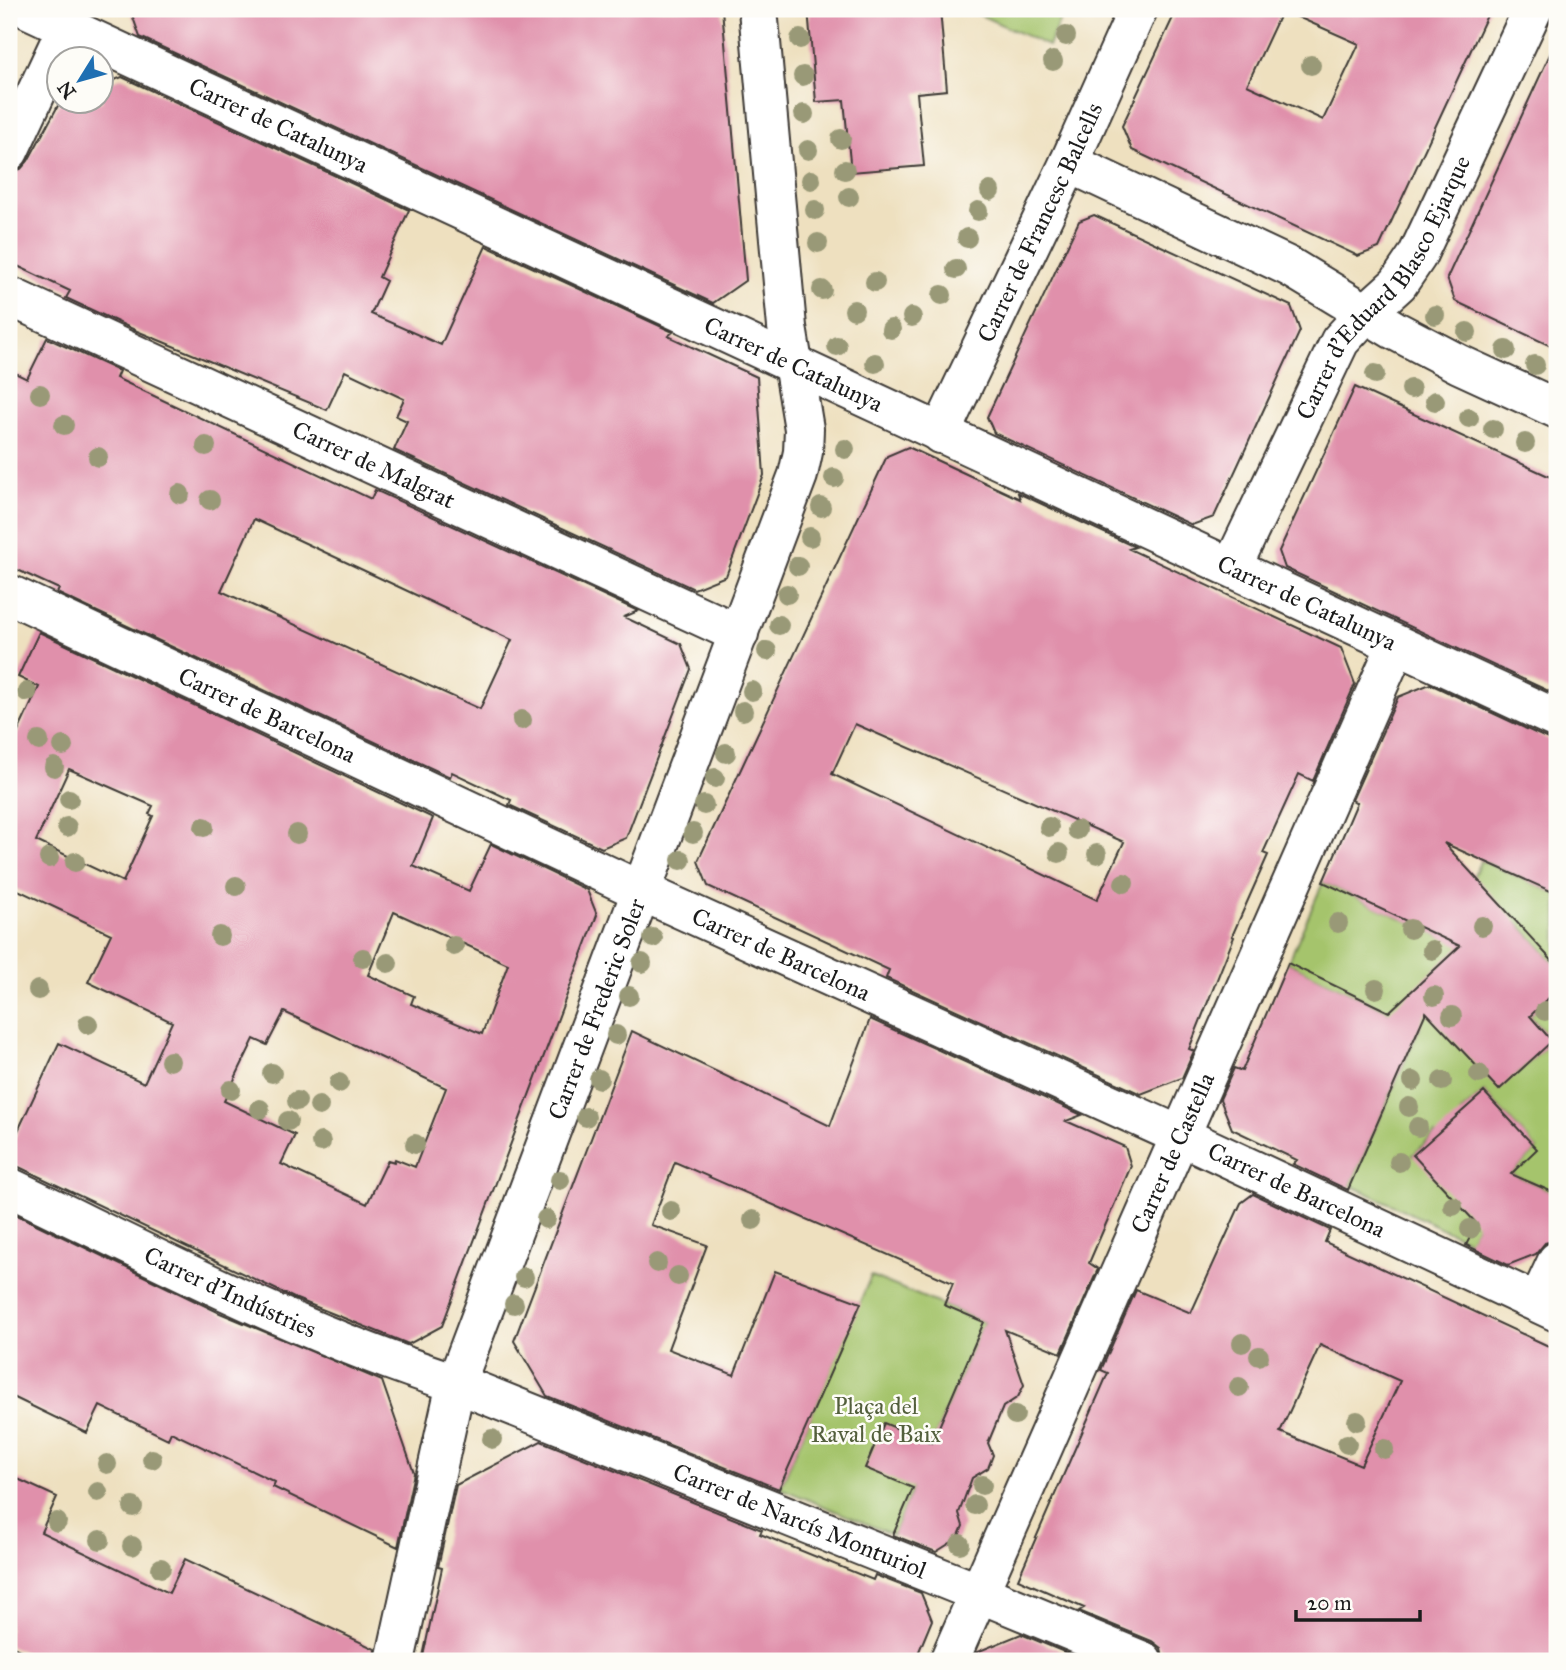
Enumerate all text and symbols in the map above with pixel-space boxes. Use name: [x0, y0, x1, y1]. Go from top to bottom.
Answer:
north arrow: [46, 46, 116, 116]
street label: Carrer de Catalunya: [184, 71, 373, 180]
text: N: [53, 77, 81, 103]
street label: Carrer de Francesc Balcells: [971, 98, 1109, 347]
street label: Carrer d'Eduard Blasco Ejarque: [1290, 151, 1477, 425]
street label: Carrer de Catalunya: [699, 310, 889, 419]
street label: Carrer de Malgrat: [288, 414, 460, 516]
street label: Carrer de Catalunya: [1213, 548, 1402, 658]
street label: Carrer de Barcelona: [173, 661, 361, 770]
street label: Carrer de Frederic Soler: [542, 894, 652, 1124]
street label: Carrer de Barcelona: [687, 901, 876, 1008]
street label: Carrer de Castella: [1124, 1067, 1222, 1238]
street label: Carrer de Barcelona: [1203, 1136, 1391, 1245]
street label: Carrer d'Indústries: [139, 1240, 321, 1345]
park label: Plaça del Raval de Baix: [811, 1391, 942, 1449]
street label: Carrer de Narcís Monturiol: [669, 1457, 931, 1586]
scale bar: [1296, 1579, 1421, 1623]
text: 20 m: [1307, 1590, 1352, 1616]

